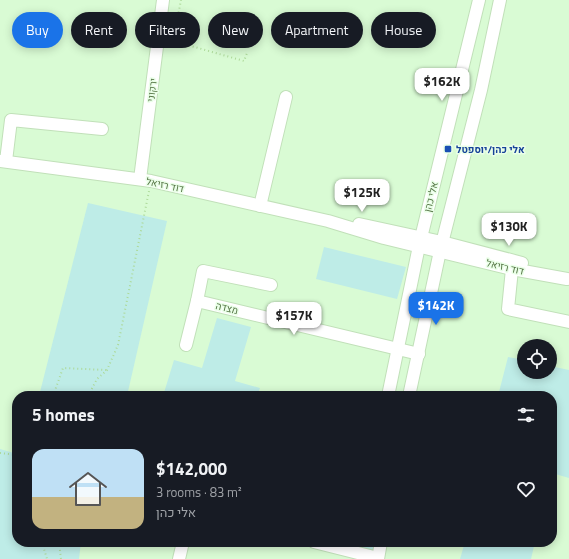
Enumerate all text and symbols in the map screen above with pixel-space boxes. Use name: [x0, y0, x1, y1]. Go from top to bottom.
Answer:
chip: Buy: [12, 12, 63, 48]
chip: Rent: [71, 12, 127, 48]
chip: Filters: [135, 12, 200, 48]
chip: New: [208, 12, 263, 48]
chip: Apartment: [271, 12, 363, 48]
chip: House: [371, 12, 436, 48]
pin: $162K: [414, 68, 470, 102]
text: $162K: [424, 71, 460, 91]
street label: ירקוני: [143, 77, 161, 103]
place label: אלי כהן/יוספטל: [456, 142, 525, 157]
marker: אלי כהן/יוספטל: [443, 144, 453, 154]
street label: דוד רזיאל: [145, 174, 185, 196]
pin: $125K: [334, 179, 390, 213]
street label: אלי כהן: [420, 180, 442, 214]
text: $125K: [344, 182, 380, 202]
pin: $130K: [481, 213, 537, 247]
text: $130K: [491, 216, 527, 236]
street label: דוד רזיאל: [485, 255, 525, 279]
pin: $142K: [408, 292, 464, 326]
text: $142K: [418, 295, 454, 315]
street label: מצדה: [214, 298, 240, 318]
pin: $157K: [266, 302, 322, 336]
text: $157K: [276, 305, 312, 325]
map controls: [517, 339, 557, 379]
button: locate: [517, 339, 557, 379]
text: 5 homes: [32, 402, 95, 428]
icon: filters: [515, 404, 537, 426]
text: $142,000: [156, 456, 227, 482]
icon: home: [64, 465, 112, 513]
icon: heart: [515, 478, 537, 500]
text: 3 rooms · 83 m²: [156, 482, 242, 502]
text: אלי כהן: [156, 502, 196, 522]

